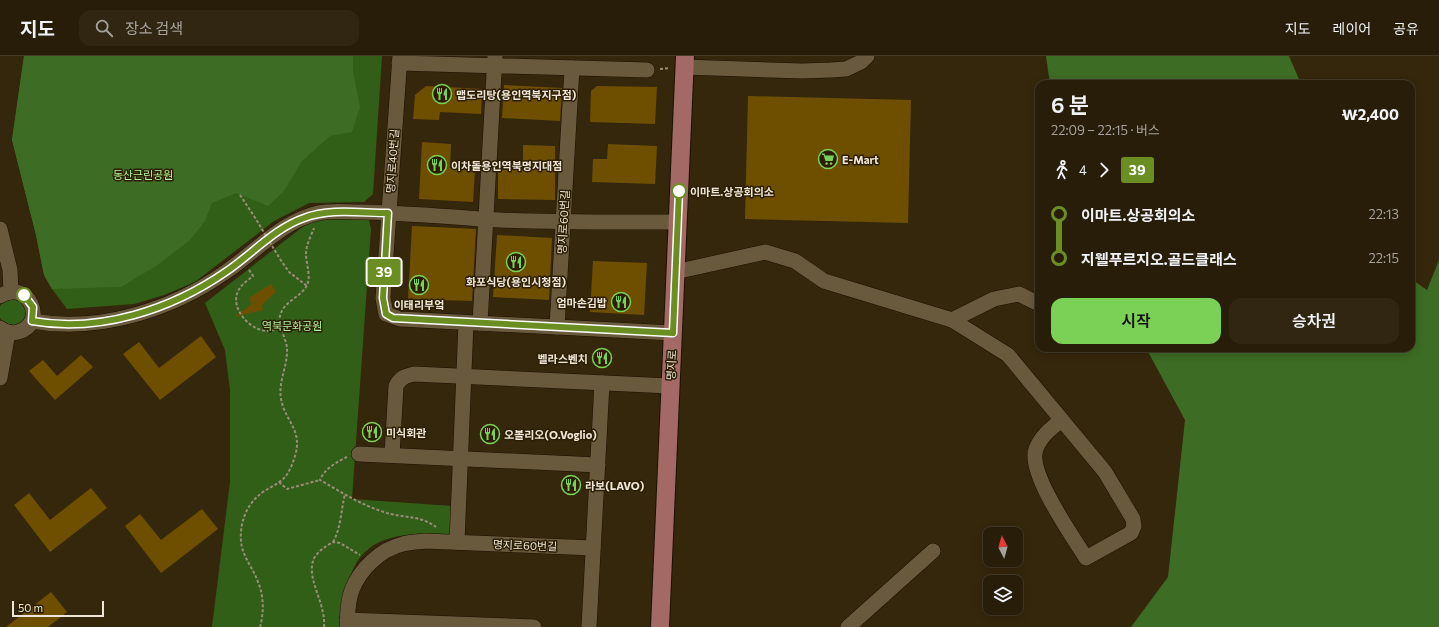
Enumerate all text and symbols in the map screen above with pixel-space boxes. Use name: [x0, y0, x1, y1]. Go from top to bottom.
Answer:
search box: [79, 10, 359, 46]
text: 지도: [20, 17, 55, 40]
icon: search: [93, 17, 115, 39]
text: 장소 검색: [125, 19, 183, 37]
text: 지도: [1285, 20, 1311, 37]
text: 레이어: [1333, 20, 1371, 37]
text: 공유: [1393, 20, 1419, 37]
restaurant icon: 맵도리탕(용인역북지구점): [431, 83, 453, 105]
place label: 맵도리탕(용인역북지구점): [456, 88, 577, 101]
text: 6 분: [1051, 91, 1089, 118]
text: ₩2,400: [1342, 105, 1399, 123]
text: 22:09 – 22:15 · 버스: [1051, 122, 1160, 138]
street label: 명지로40번길: [383, 128, 401, 194]
supermarket icon: E-Mart: [817, 148, 839, 170]
place label: E-Mart: [842, 153, 879, 166]
restaurant icon: 이차돌용인역북명지대점: [426, 154, 448, 176]
place label: 이차돌용인역북명지대점: [451, 159, 562, 172]
icon: walk: [1051, 159, 1073, 181]
icon: forward: [1093, 159, 1115, 181]
text: 39: [1129, 161, 1146, 178]
text: 4: [1079, 162, 1087, 178]
park label: 동산근린공원: [113, 168, 173, 181]
marker: 이마트.상공회의소: [671, 183, 687, 199]
place label: 이마트.상공회의소: [690, 185, 774, 198]
street label: 명지로60번길: [555, 189, 571, 255]
text: 이마트.상공회의소: [1081, 206, 1195, 224]
text: 22:13: [1369, 206, 1399, 222]
text: 지웰푸르지오.골드클래스: [1081, 250, 1237, 268]
text: 22:15: [1368, 250, 1399, 266]
restaurant icon: 화포식당(용인시청점): [505, 251, 527, 273]
line badge: 39: [366, 259, 402, 285]
text: 39: [376, 263, 392, 280]
restaurant icon: 이태리부엌: [408, 274, 430, 296]
place label: 화포식당(용인시청점): [466, 275, 567, 288]
unlabelled marker: [16, 287, 32, 303]
restaurant icon: 엄마손김밥: [610, 291, 632, 313]
place label: 엄마손김밥: [556, 296, 607, 309]
place label: 이태리부엌: [394, 298, 444, 311]
button: 시작: [1051, 298, 1221, 344]
button: 승차권: [1229, 298, 1399, 344]
park label: 역북문화공원: [262, 319, 322, 332]
restaurant icon: 벨라스벤치: [591, 347, 613, 369]
street label: 명지로: [664, 349, 678, 381]
place label: 벨라스벤치: [537, 352, 588, 365]
restaurant icon: 미식회관: [361, 421, 383, 443]
restaurant icon: 오볼리오(O.Voglio): [479, 423, 501, 445]
place label: 미식회관: [386, 426, 426, 439]
place label: 오볼리오(O.Voglio): [504, 428, 597, 441]
restaurant icon: 라보(LAVO): [560, 474, 582, 496]
place label: 라보(LAVO): [585, 479, 645, 492]
north arrow: [983, 527, 1023, 567]
map controls: [983, 527, 1023, 615]
street label: 명지로60번길: [493, 537, 557, 553]
button: layers: [983, 575, 1023, 615]
scale bar: [12, 599, 104, 618]
text: 50 m: [18, 601, 43, 614]

